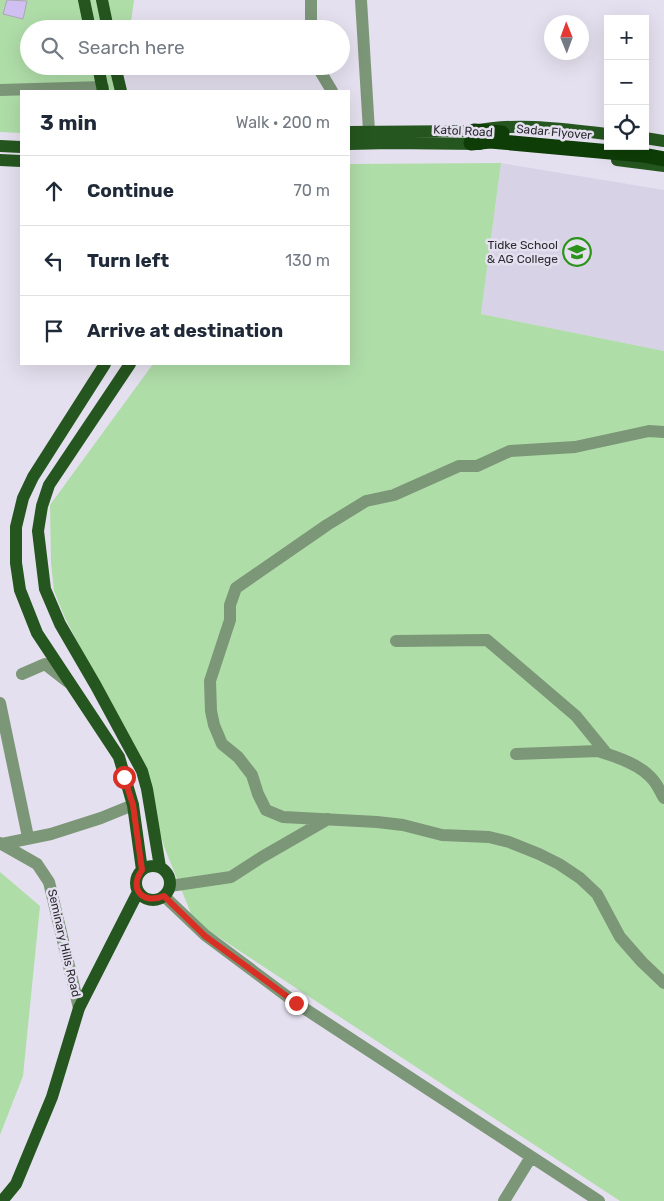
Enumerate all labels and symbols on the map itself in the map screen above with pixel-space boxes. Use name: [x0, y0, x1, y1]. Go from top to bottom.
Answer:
north arrow: [544, 15, 589, 60]
street label: Katol Road: [433, 122, 493, 140]
street label: Sadar Flyover: [516, 122, 593, 142]
school or university icon: Tidke School & AG College: [562, 237, 592, 267]
place label: Tidke School & AG College: [487, 238, 558, 266]
route start: [113, 766, 136, 789]
street label: Seminary Hills Road: [45, 888, 83, 998]
route end: [285, 992, 308, 1015]

